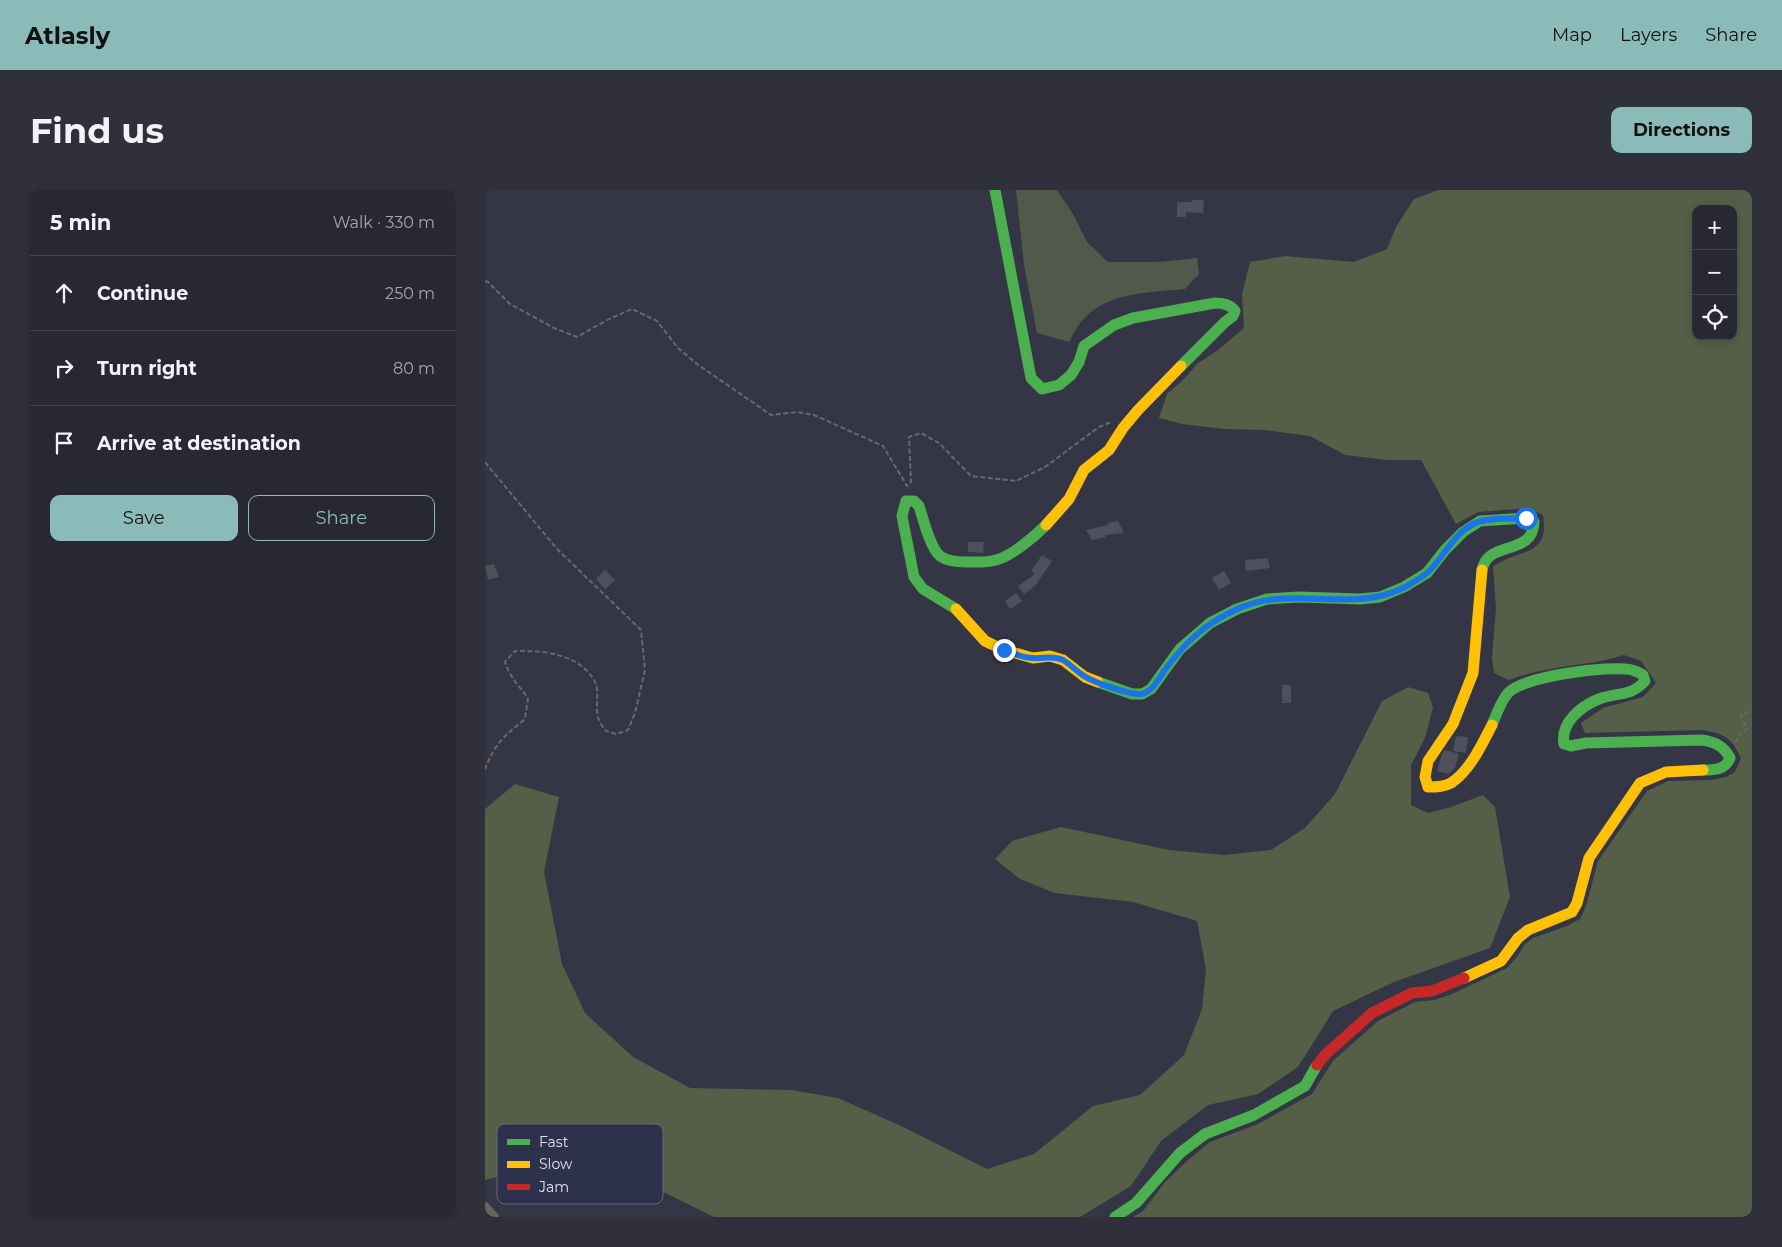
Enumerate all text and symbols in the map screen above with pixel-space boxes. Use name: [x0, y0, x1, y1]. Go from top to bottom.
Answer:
text: Atlasly: [25, 21, 110, 50]
text: Map: [1552, 24, 1592, 46]
text: Layers: [1620, 24, 1677, 46]
text: Share: [1705, 24, 1757, 46]
button: Directions: [1611, 107, 1752, 153]
text: Find us: [30, 109, 164, 152]
map controls: [1692, 205, 1737, 340]
button: +: [1692, 205, 1737, 250]
text: 5 min: [50, 210, 111, 235]
text: Walk · 330 m: [333, 213, 435, 232]
button: −: [1692, 250, 1737, 295]
icon: ahead: [50, 279, 78, 307]
text: Continue: [97, 282, 188, 305]
text: 250 m: [385, 284, 435, 303]
button: locate: [1692, 295, 1737, 340]
icon: right: [50, 354, 78, 382]
text: Turn right: [97, 357, 197, 380]
text: 80 m: [393, 359, 435, 378]
icon: arrive: [50, 429, 78, 457]
text: Arrive at destination: [97, 432, 301, 455]
button: Save: [50, 495, 238, 541]
button: Share: [248, 495, 435, 541]
route start: [1515, 507, 1538, 530]
route end: [993, 639, 1016, 662]
legend: [497, 1124, 663, 1204]
text: Fast: [539, 1133, 569, 1151]
text: Slow: [539, 1155, 573, 1173]
text: Jam: [538, 1178, 569, 1196]

